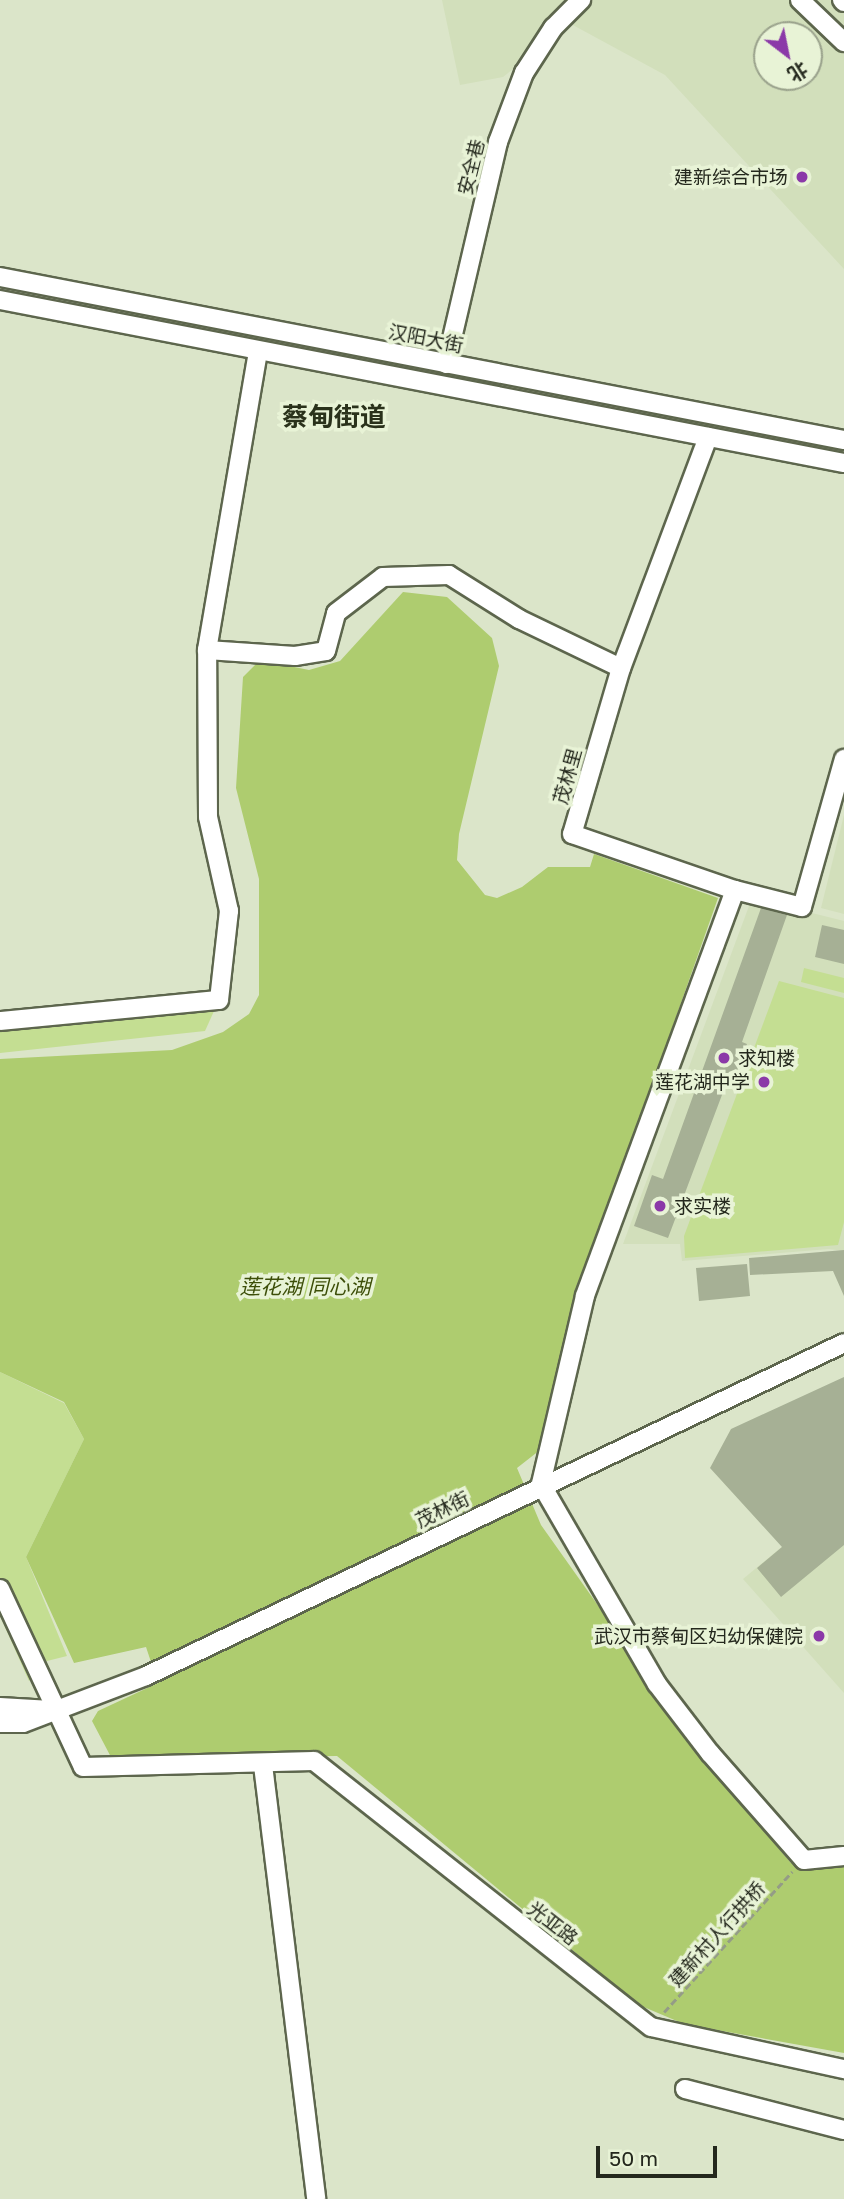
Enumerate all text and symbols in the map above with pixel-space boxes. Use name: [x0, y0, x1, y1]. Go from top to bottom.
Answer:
north arrow: [753, 21, 823, 91]
text: 北: [784, 58, 812, 87]
street label: 安全巷: [453, 137, 489, 197]
place label: 建新综合市场: [674, 166, 788, 188]
marker: 建新综合市场: [794, 169, 810, 185]
street label: 汉阳大街: [387, 320, 465, 356]
district label: 蔡甸街道: [282, 401, 386, 433]
street label: 茂林里: [548, 745, 586, 807]
place label: 求知楼: [738, 1047, 795, 1069]
marker: 求知楼: [716, 1050, 732, 1066]
place label: 莲花湖中学: [655, 1071, 750, 1093]
marker: 莲花湖中学: [756, 1074, 772, 1090]
place label: 求实楼: [674, 1195, 731, 1217]
marker: 求实楼: [652, 1198, 668, 1214]
water label: 莲花湖 同心湖: [239, 1273, 371, 1299]
street label: 茂林街: [411, 1486, 473, 1532]
place label: 武汉市蔡甸区妇幼保健院: [594, 1625, 803, 1647]
marker: 武汉市蔡甸区妇幼保健院: [809, 1626, 829, 1646]
street label: 建新村人行拱桥: [664, 1877, 770, 1991]
street label: 光亚路: [524, 1896, 582, 1950]
scale bar: [599, 2132, 720, 2176]
text: 50 m: [609, 2145, 658, 2171]

